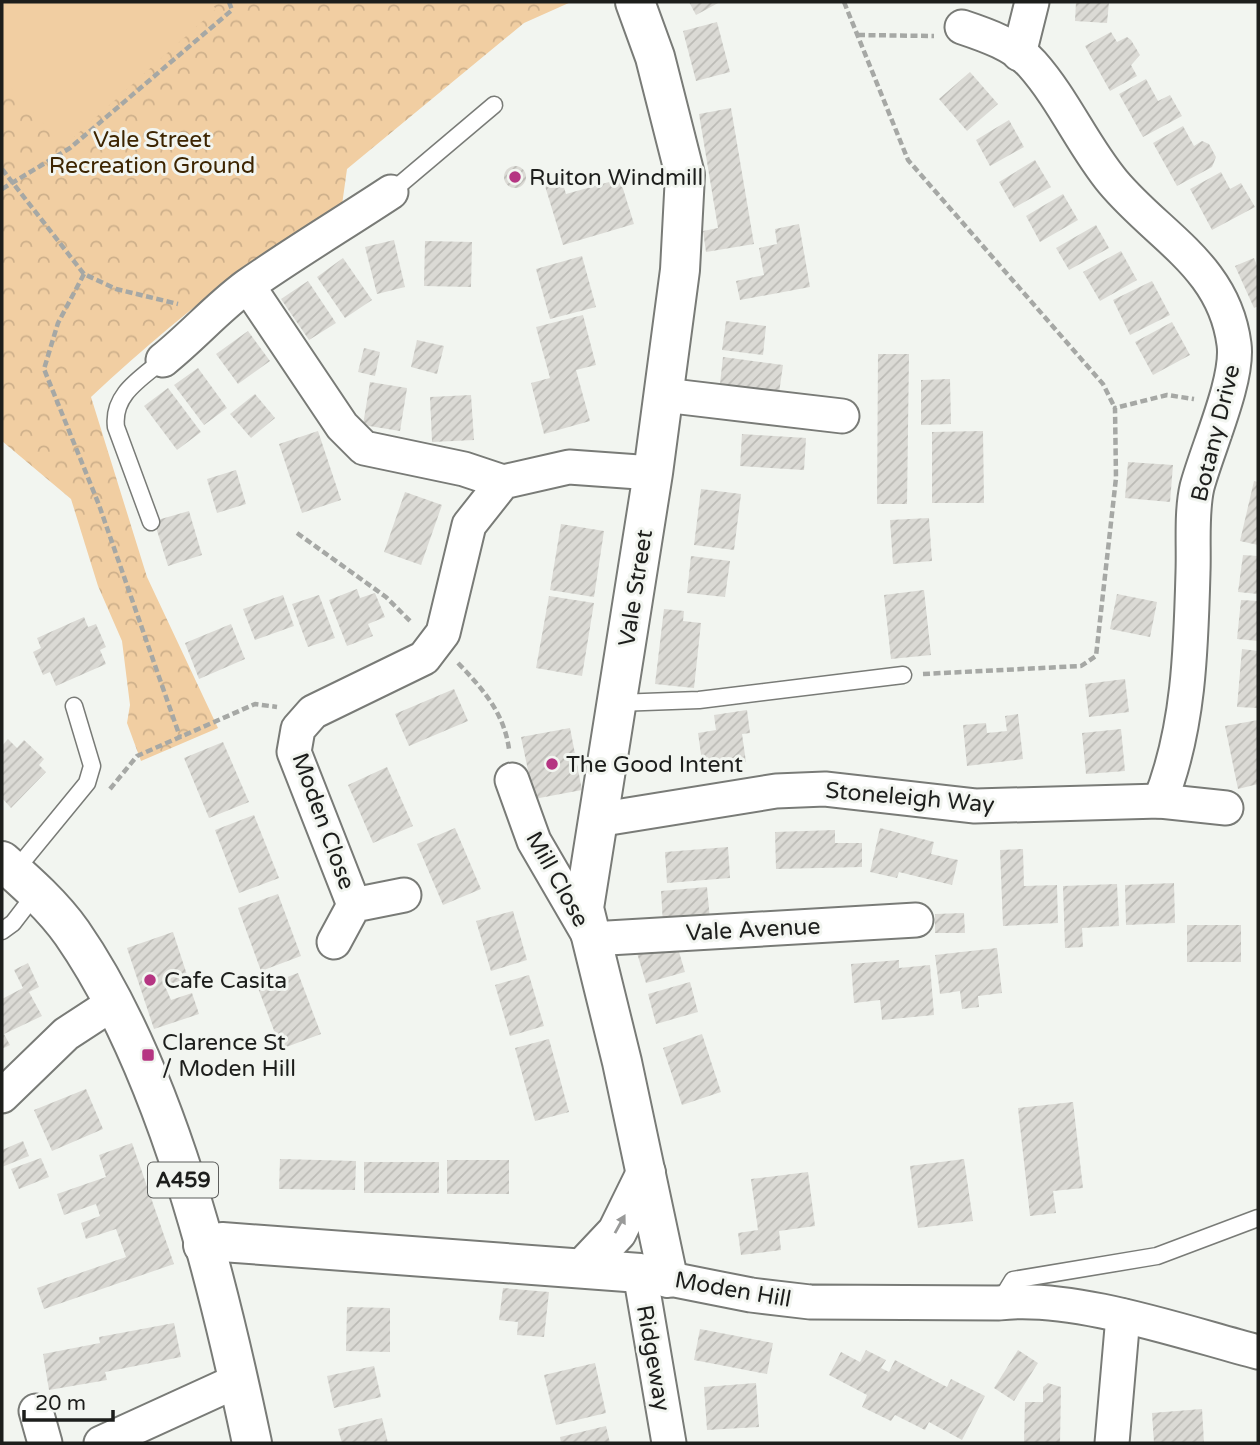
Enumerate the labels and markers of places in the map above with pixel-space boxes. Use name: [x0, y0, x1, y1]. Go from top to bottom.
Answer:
place label: Ruiton Windmill: [529, 164, 703, 192]
marker: Ruiton Windmill: [507, 169, 523, 185]
place label: The Good Intent: [566, 751, 743, 779]
marker: The Good Intent: [544, 756, 560, 772]
place label: Cafe Casita: [164, 967, 287, 995]
marker: Cafe Casita: [142, 972, 158, 988]
place label: Clarence St / Moden Hill: [162, 1029, 296, 1083]
marker: Clarence St / Moden Hill: [140, 1047, 156, 1063]

